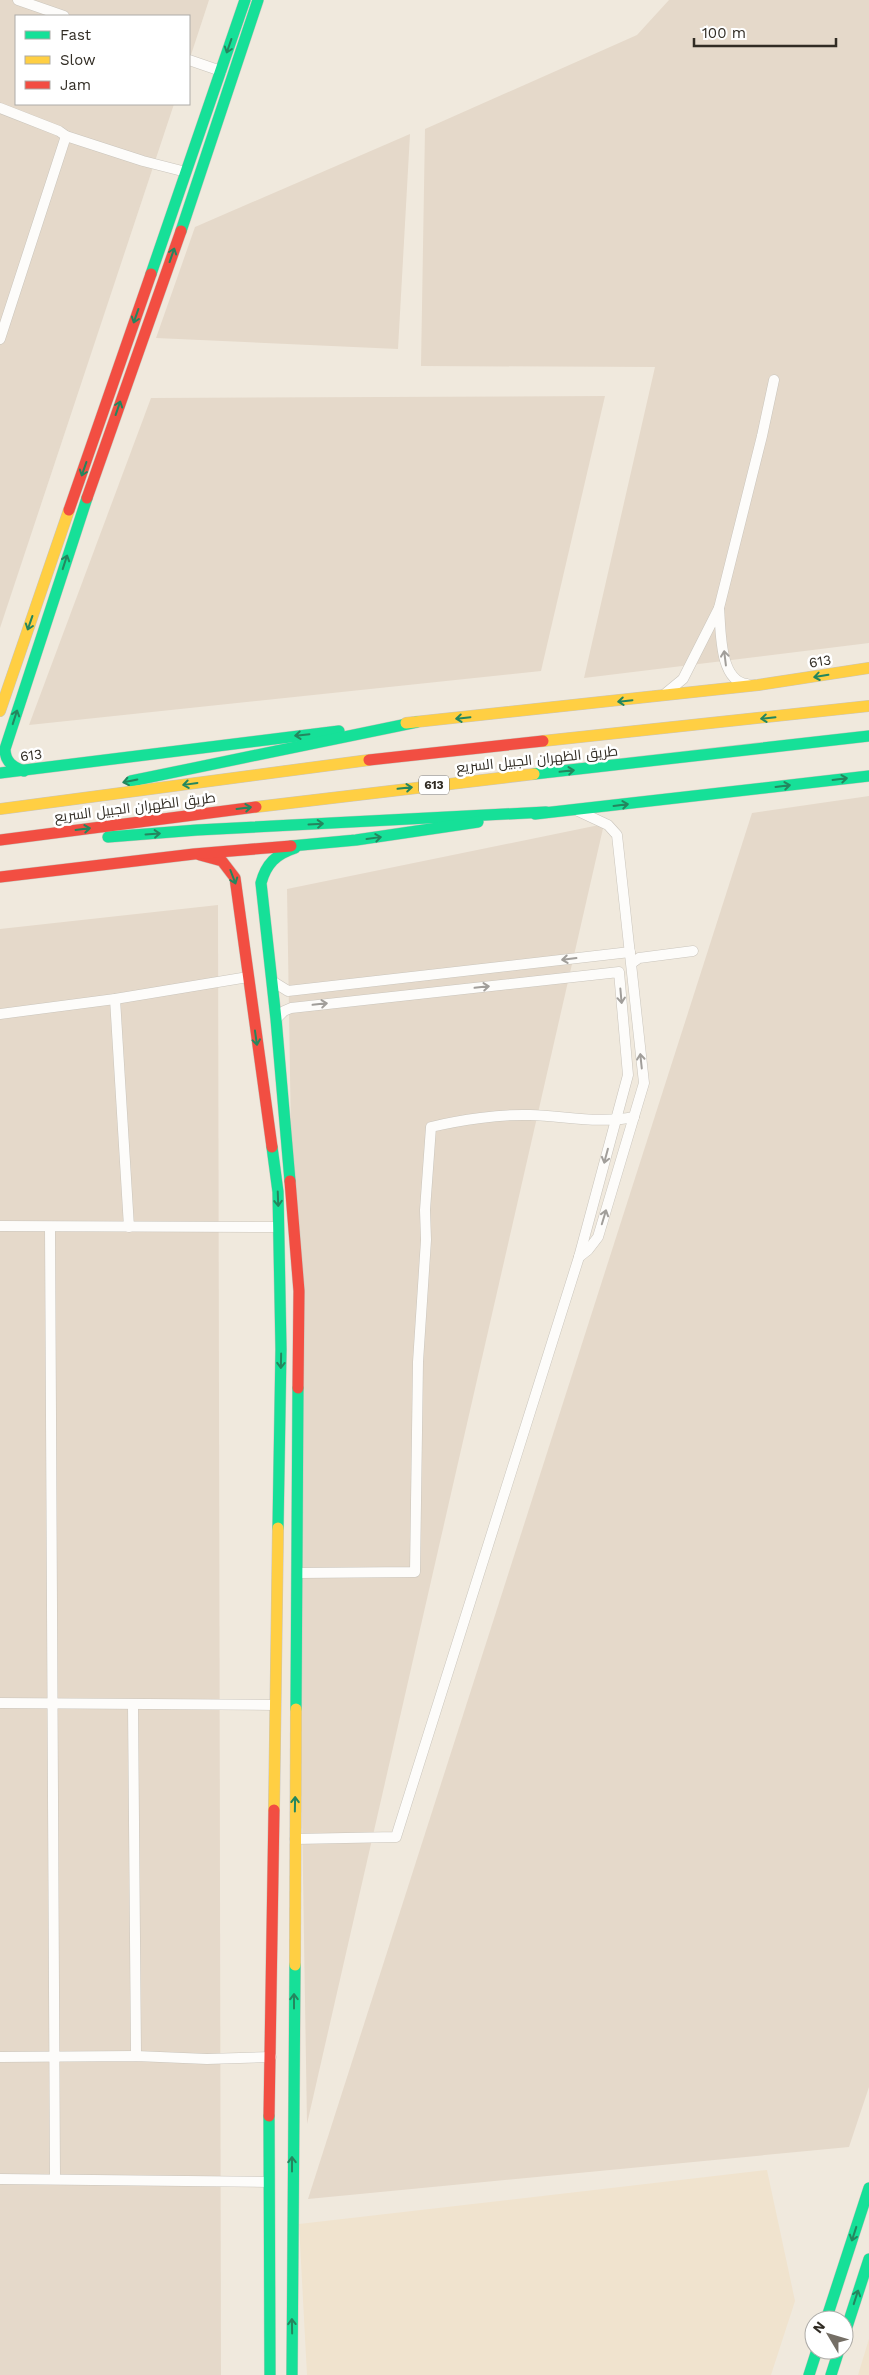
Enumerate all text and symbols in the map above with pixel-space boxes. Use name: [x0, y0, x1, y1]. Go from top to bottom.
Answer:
legend: [15, 15, 190, 105]
scale bar: [694, 15, 836, 47]
text: 100 m: [702, 24, 746, 42]
text: Fast: [60, 26, 92, 44]
one-way arrow: [224, 38, 233, 53]
text: Slow: [60, 51, 96, 69]
text: Jam: [60, 76, 91, 94]
one-way arrow: [168, 248, 177, 263]
one-way arrow: [131, 307, 141, 323]
one-way arrow: [114, 401, 123, 417]
one-way arrow: [78, 461, 88, 477]
one-way arrow: [60, 554, 70, 570]
one-way arrow: [25, 615, 35, 631]
one-way arrow: [720, 650, 730, 666]
street label: 613: [808, 651, 832, 671]
one-way arrow: [813, 671, 829, 681]
one-way arrow: [617, 696, 633, 706]
one-way arrow: [11, 709, 20, 725]
one-way arrow: [456, 713, 472, 722]
one-way arrow: [761, 713, 777, 723]
one-way arrow: [294, 730, 310, 740]
street label: طريق الظهران الجبيل السريع: [455, 743, 619, 776]
street label: 613: [19, 746, 43, 764]
one-way arrow: [559, 766, 575, 776]
one-way arrow: [832, 774, 848, 784]
road number: 613: [419, 776, 449, 794]
one-way arrow: [122, 777, 138, 786]
one-way arrow: [182, 779, 198, 789]
one-way arrow: [774, 781, 790, 791]
one-way arrow: [397, 783, 413, 793]
street label: طريق الظهران الجبيل السريع: [53, 789, 217, 826]
one-way arrow: [613, 800, 629, 810]
one-way arrow: [236, 803, 252, 813]
one-way arrow: [307, 820, 323, 829]
one-way arrow: [75, 824, 91, 834]
one-way arrow: [145, 829, 161, 838]
one-way arrow: [365, 833, 381, 843]
one-way arrow: [229, 869, 238, 884]
one-way arrow: [561, 954, 577, 964]
one-way arrow: [474, 982, 490, 992]
one-way arrow: [616, 988, 626, 1004]
one-way arrow: [312, 999, 328, 1009]
one-way arrow: [252, 1029, 262, 1045]
one-way arrow: [637, 1053, 646, 1069]
one-way arrow: [601, 1147, 610, 1163]
one-way arrow: [273, 1190, 282, 1206]
one-way arrow: [599, 1209, 609, 1225]
one-way arrow: [276, 1352, 286, 1369]
one-way arrow: [290, 1796, 300, 1812]
one-way arrow: [289, 1994, 298, 2010]
one-way arrow: [287, 2156, 297, 2172]
one-way arrow: [849, 2226, 858, 2241]
one-way arrow: [852, 2289, 862, 2305]
north arrow: [804, 2310, 854, 2360]
text: N: [809, 2318, 828, 2336]
one-way arrow: [287, 2319, 297, 2335]

